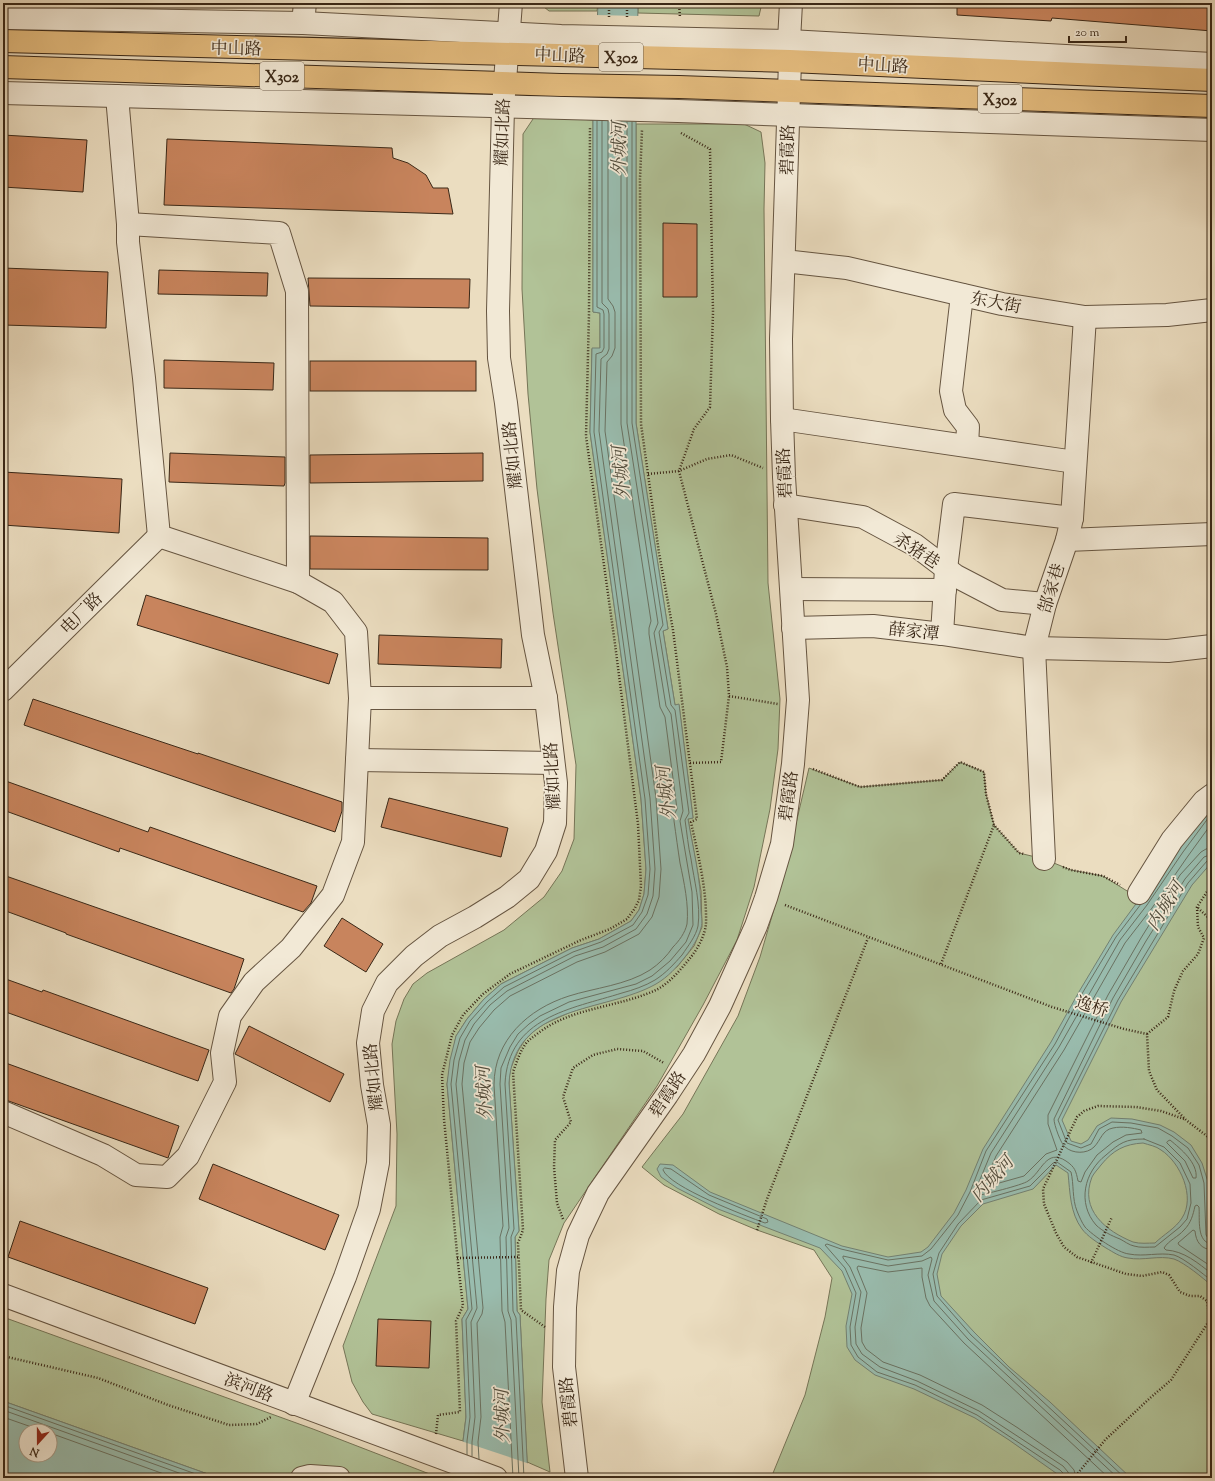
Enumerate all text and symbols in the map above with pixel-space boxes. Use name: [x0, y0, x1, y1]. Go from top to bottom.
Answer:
scale bar: [1069, 18, 1126, 44]
text: 20 m: [1075, 24, 1100, 42]
street label: 中山路: [210, 38, 262, 62]
road number: X302: [599, 43, 643, 71]
street label: 中山路: [534, 44, 586, 70]
street label: 中山路: [857, 54, 909, 80]
road number: X302: [260, 62, 304, 90]
road number: X302: [978, 85, 1022, 113]
street label: 耀如北路: [491, 98, 517, 166]
water label: 外城河: [608, 119, 634, 176]
street label: 碧霞路: [777, 124, 801, 176]
street label: 东大街: [968, 287, 1023, 321]
street label: 耀如北路: [499, 420, 529, 490]
water label: 外城河: [607, 442, 638, 501]
street label: 碧霞路: [773, 447, 799, 499]
street label: 杀猪巷: [888, 528, 944, 576]
street label: 郜家巷: [1034, 561, 1072, 616]
street label: 电厂路: [56, 588, 109, 641]
street label: 薛家潭: [887, 618, 940, 648]
street label: 耀如北路: [540, 741, 568, 810]
water label: 外城河: [651, 761, 684, 821]
street label: 碧霞路: [775, 769, 805, 823]
water label: 内城河: [1141, 875, 1194, 937]
street label: 逸桥: [1072, 991, 1111, 1024]
street label: 耀如北路: [360, 1042, 390, 1112]
water label: 外城河: [471, 1062, 500, 1121]
street label: 碧霞路: [644, 1067, 693, 1123]
water label: 内城河: [966, 1149, 1023, 1209]
street label: 滨河路: [220, 1369, 276, 1409]
street label: 碧霞路: [555, 1375, 585, 1428]
water label: 外城河: [490, 1386, 517, 1443]
north arrow: [18, 1423, 58, 1463]
text: N: [28, 1442, 43, 1461]

